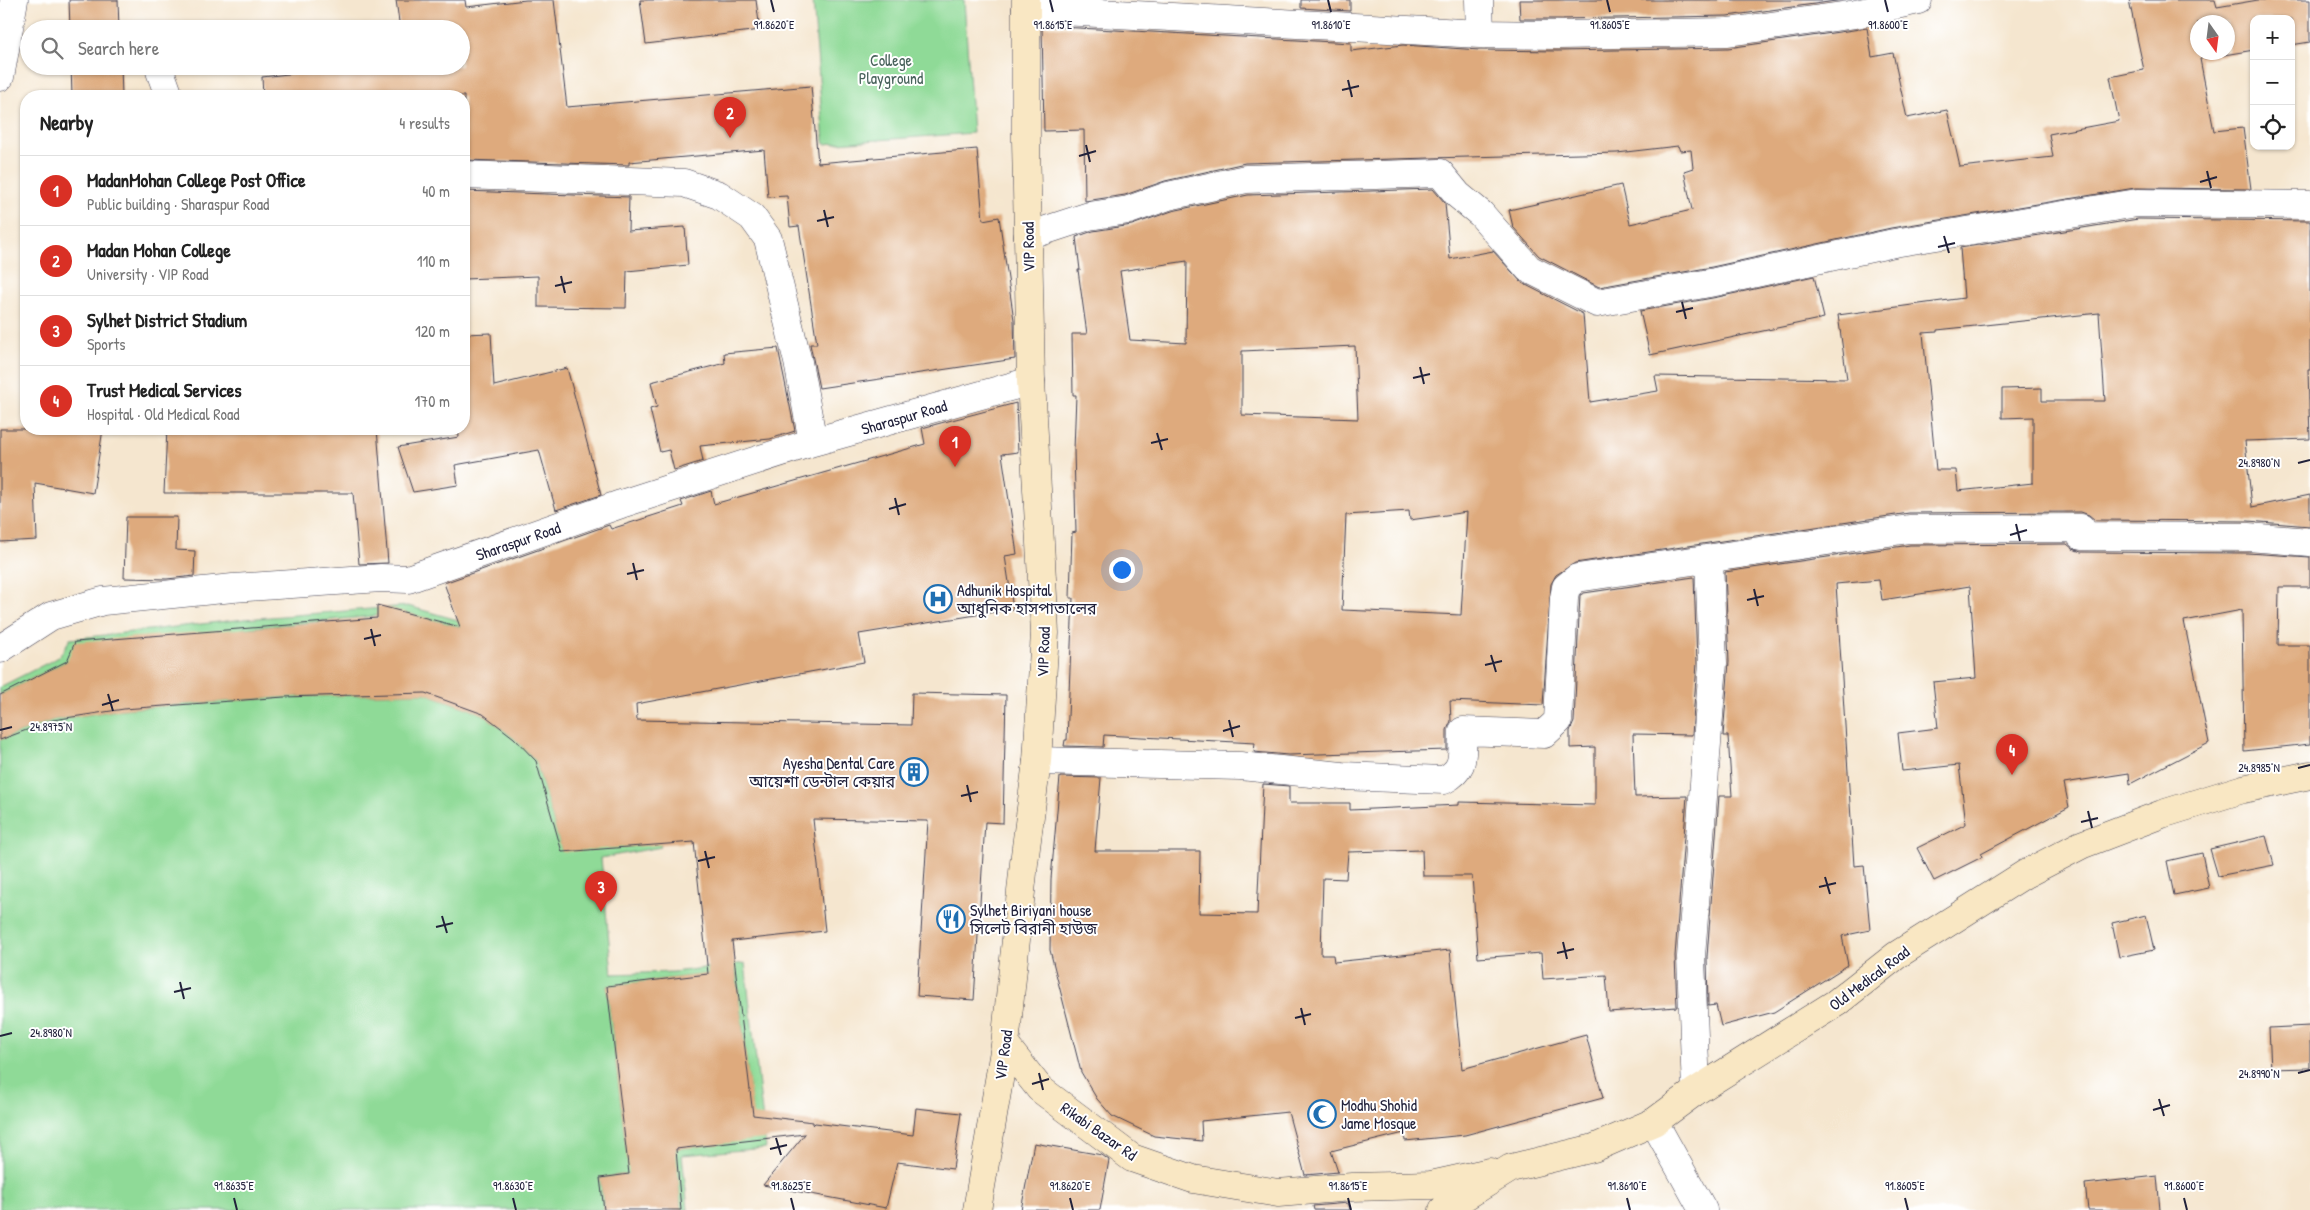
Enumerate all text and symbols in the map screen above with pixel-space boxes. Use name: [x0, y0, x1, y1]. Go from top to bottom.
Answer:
north arrow: [2190, 15, 2235, 60]
map controls: [2250, 15, 2295, 150]
button: +: [2250, 15, 2295, 60]
text: 91.8620°E: [754, 16, 795, 33]
text: 91.8615°E: [1034, 16, 1073, 33]
text: 91.8610°E: [1311, 16, 1351, 33]
text: 91.8605°E: [1590, 16, 1631, 33]
text: 91.8600°E: [1868, 16, 1909, 33]
search box: [20, 20, 470, 75]
icon: search: [38, 34, 66, 62]
text: Search here: [78, 35, 159, 61]
park label: College Playground: [859, 49, 923, 89]
button: −: [2250, 60, 2295, 105]
pin: 2: [714, 97, 746, 138]
button: locate: [2250, 105, 2295, 150]
text: Nearby: [40, 108, 93, 137]
text: 4 results: [399, 112, 450, 134]
text: MadanMohan College Post Office: [87, 167, 306, 193]
text: 1: [53, 180, 59, 202]
text: 40 m: [422, 180, 450, 202]
text: Public building · Sharaspur Road: [87, 193, 269, 215]
street label: VIP Road: [1017, 222, 1039, 272]
text: Madan Mohan College: [87, 237, 231, 263]
text: 2: [52, 250, 60, 272]
text: 110 m: [417, 250, 450, 272]
text: University · VIP Road: [87, 263, 208, 285]
text: Sylhet District Stadium: [87, 307, 247, 333]
text: 3: [52, 320, 60, 342]
text: 120 m: [415, 320, 450, 342]
text: Sports: [87, 333, 125, 355]
text: Trust Medical Services: [87, 377, 242, 403]
text: 4: [53, 390, 59, 412]
text: 170 m: [415, 390, 450, 412]
street label: Sharaspur Road: [859, 394, 949, 440]
text: Hospital · Old Medical Road: [87, 403, 240, 425]
pin: 1: [939, 426, 971, 467]
text: 24.8980°N: [2238, 454, 2280, 471]
street label: Sharaspur Road: [473, 516, 563, 566]
your location: [1109, 557, 1135, 583]
place label: Adhunik Hospital আধুনিক হাসপাতালের: [956, 579, 1097, 619]
hospital icon: Adhunik Hospital আধুনিক হাসপাতালের: [923, 584, 953, 614]
street label: VIP Road: [1031, 626, 1055, 678]
text: 24.8975°N: [30, 718, 72, 735]
pin: 4: [1996, 734, 2028, 775]
place label: Ayesha Dental Care আয়েশা ডেন্টাল কেয়ার: [748, 752, 896, 792]
building icon: Ayesha Dental Care আয়েশা ডেন্টাল কেয়ার: [899, 757, 929, 787]
text: 24.8985°N: [2238, 759, 2280, 776]
pin: 3: [585, 871, 617, 912]
place label: Sylhet Biriyani house সিলেট বিরানী হাউজ: [969, 899, 1097, 939]
restaurant icon: Sylhet Biriyani house সিলেট বিরানী হাউজ: [936, 904, 966, 934]
street label: Old Medical Road: [1824, 940, 1914, 1016]
text: 24.8980°N: [30, 1024, 72, 1041]
street label: VIP Road: [989, 1029, 1017, 1081]
text: 24.8990°N: [2238, 1065, 2280, 1082]
place label: Modhu Shohid Jame Mosque: [1341, 1094, 1417, 1134]
street label: Rikabi Bazar Rd: [1056, 1097, 1142, 1165]
mosque icon: Modhu Shohid Jame Mosque: [1307, 1099, 1337, 1129]
text: 91.8635°E: [214, 1177, 255, 1194]
text: 91.8630°E: [493, 1177, 534, 1194]
text: 91.8625°E: [771, 1177, 812, 1194]
text: 91.8620°E: [1050, 1177, 1091, 1194]
text: 91.8615°E: [1329, 1177, 1368, 1194]
text: 91.8610°E: [1607, 1177, 1647, 1194]
text: 91.8605°E: [1885, 1177, 1926, 1194]
text: 91.8600°E: [2164, 1177, 2205, 1194]

